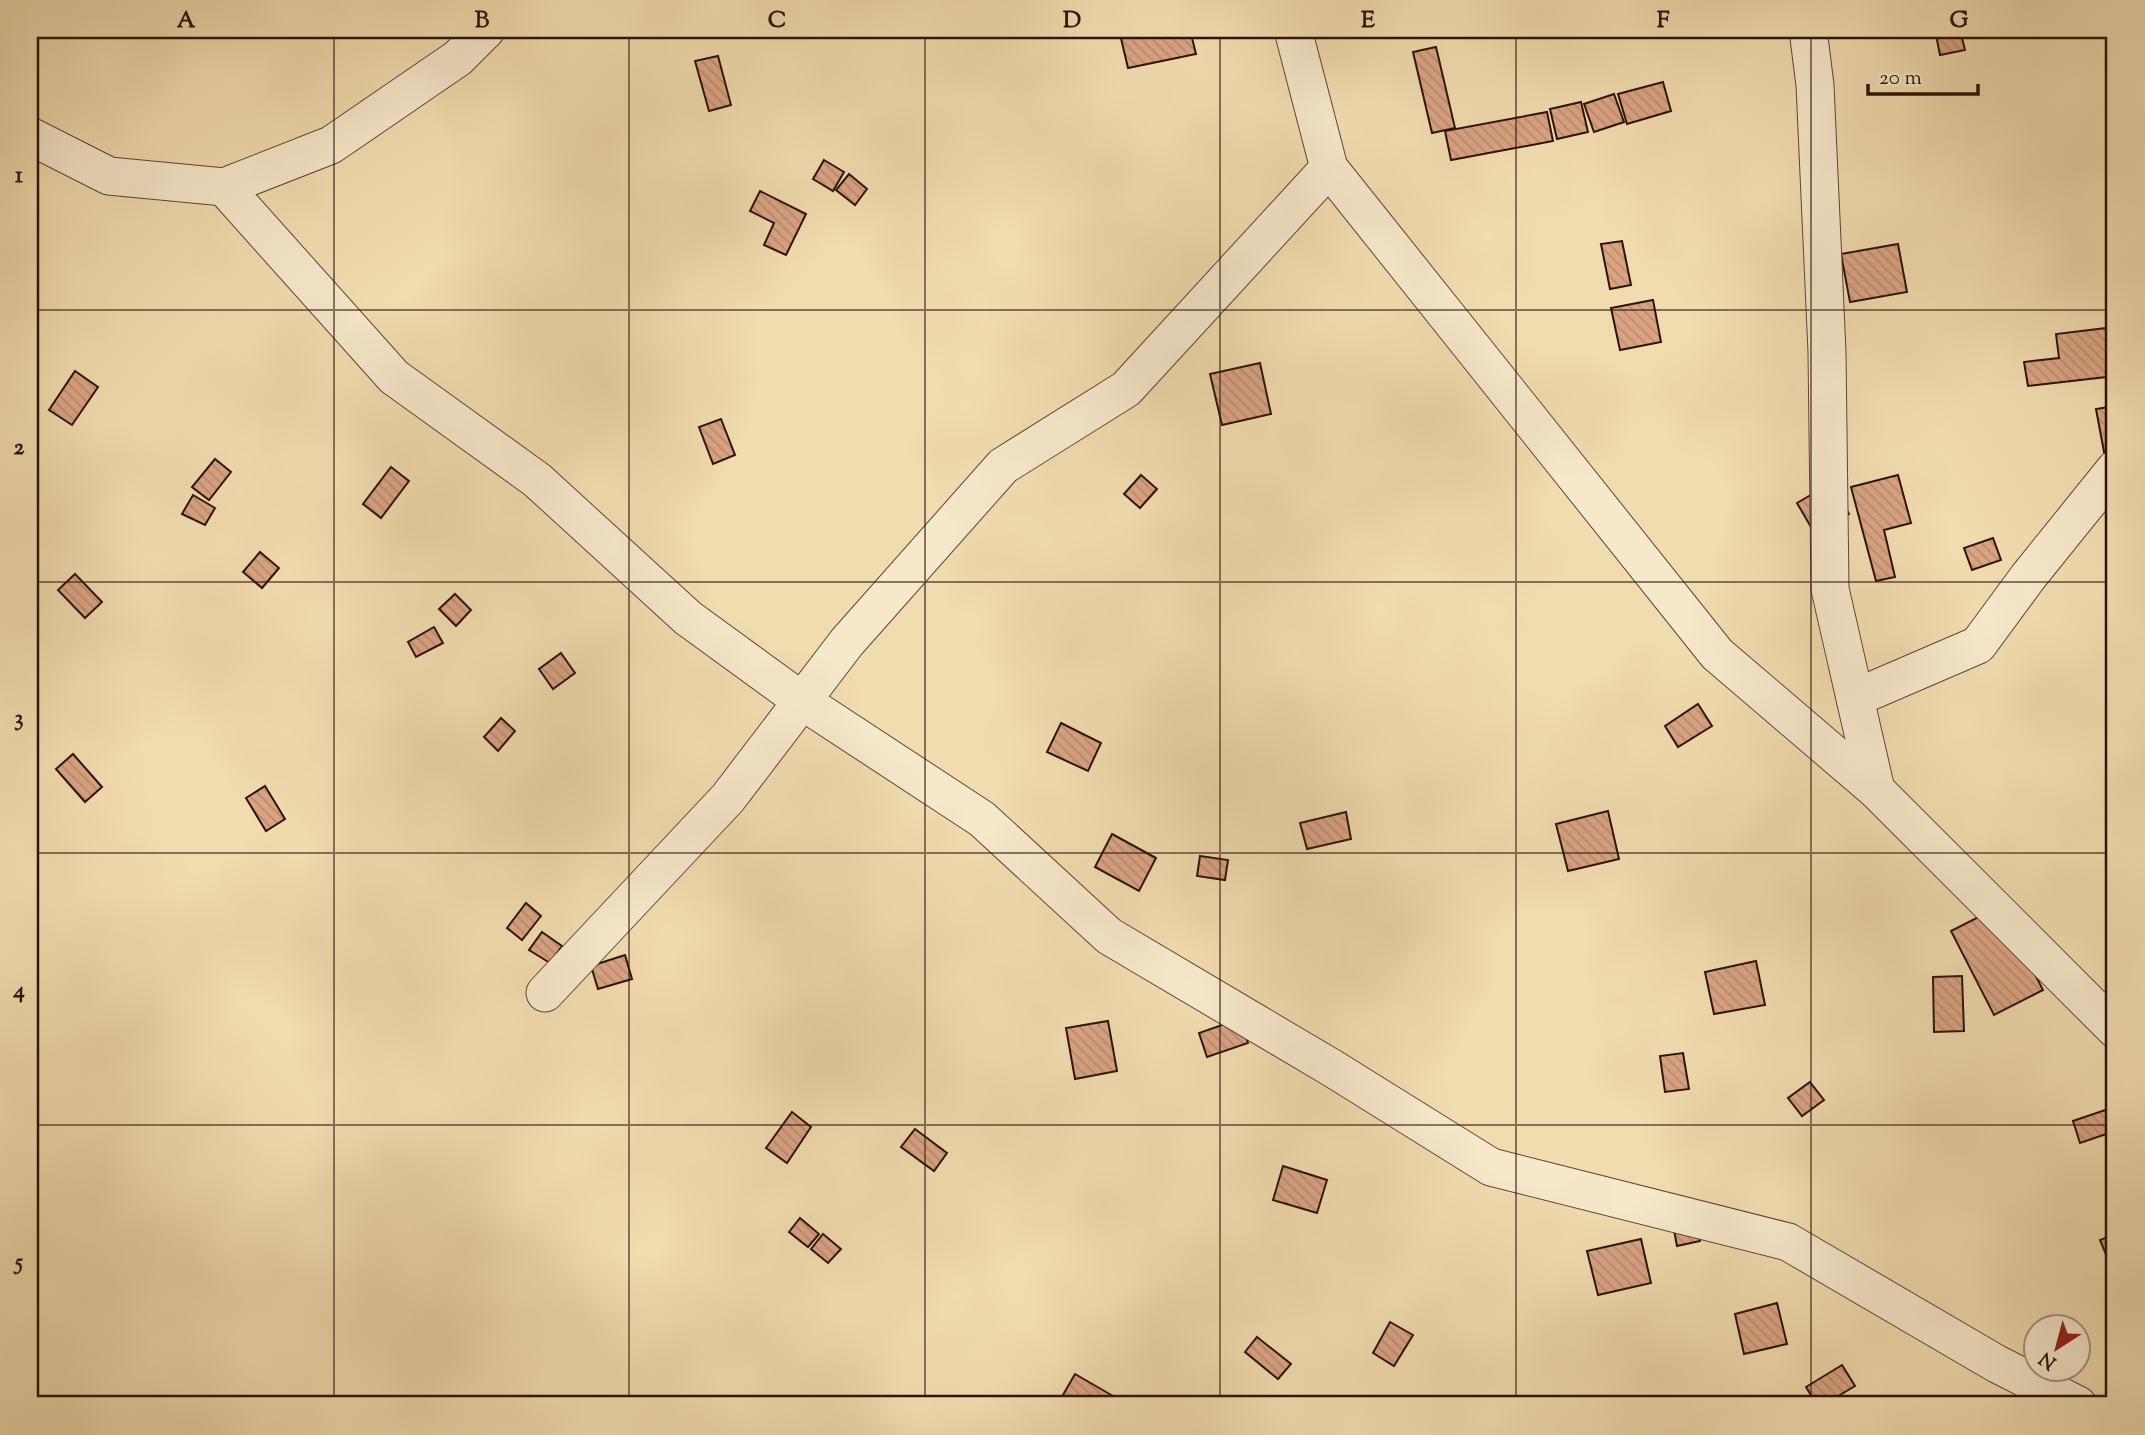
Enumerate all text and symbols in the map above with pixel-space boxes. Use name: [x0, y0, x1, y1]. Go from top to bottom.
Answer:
text: A: [177, 5, 196, 38]
text: B: [475, 5, 490, 38]
text: C: [768, 5, 786, 38]
text: D: [1063, 5, 1081, 38]
text: E: [1361, 5, 1375, 38]
text: F: [1657, 5, 1670, 38]
text: G: [1950, 5, 1969, 38]
scale bar: [1868, 52, 1979, 96]
text: 20 m: [1879, 64, 1922, 94]
text: 1: [15, 160, 23, 193]
text: 2: [14, 432, 25, 465]
text: 3: [14, 703, 24, 736]
text: 4: [12, 975, 25, 1008]
text: 5: [13, 1247, 23, 1280]
north arrow: [2022, 1312, 2092, 1382]
text: N: [2034, 1344, 2063, 1375]

